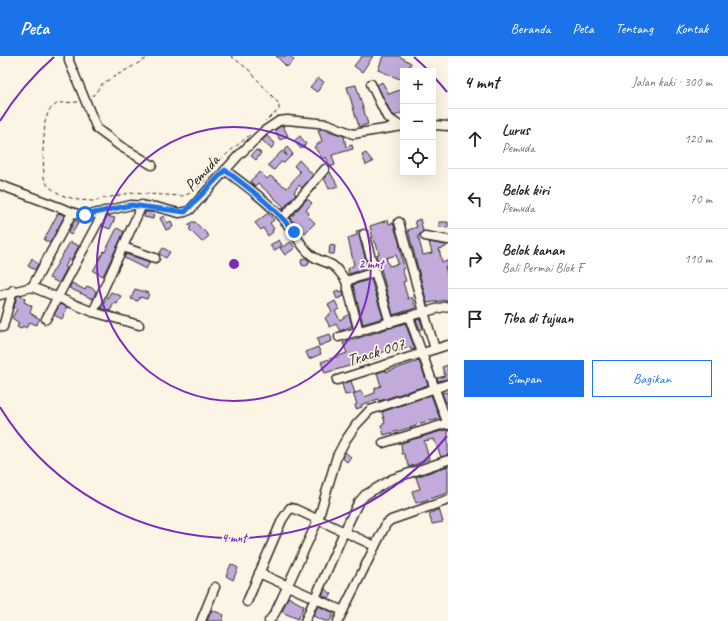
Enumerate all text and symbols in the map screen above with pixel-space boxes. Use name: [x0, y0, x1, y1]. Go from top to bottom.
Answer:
text: Peta: [20, 16, 49, 40]
text: Beranda: [511, 20, 551, 37]
text: Peta: [573, 20, 594, 37]
text: Tentang: [616, 20, 653, 37]
text: Kontak: [675, 20, 708, 37]
map controls: [400, 68, 436, 176]
button: +: [400, 68, 436, 104]
text: 4 mnt: [464, 72, 499, 93]
text: Jalan kaki · 300 m: [632, 74, 712, 90]
button: −: [400, 104, 436, 140]
text: Lurus: [502, 121, 530, 140]
icon: ahead: [464, 128, 486, 150]
text: 120 m: [684, 131, 712, 147]
button: locate: [400, 140, 436, 176]
text: Pemuda: [502, 140, 535, 156]
street label: Pemuda: [180, 149, 225, 196]
text: Belok kiri: [502, 181, 549, 200]
icon: left: [464, 188, 486, 210]
text: 70 m: [690, 191, 712, 207]
text: Pemuda: [502, 200, 535, 216]
route start: [76, 206, 94, 224]
route end: [285, 223, 303, 241]
text: Belok kanan: [502, 241, 565, 260]
icon: right: [464, 248, 486, 270]
text: 110 m: [684, 251, 712, 267]
text: 2 mnt: [359, 256, 385, 272]
centre of rings: [227, 257, 241, 271]
text: Bali Permai Blok F: [502, 260, 583, 276]
icon: arrive: [464, 308, 486, 330]
text: Tiba di tujuan: [502, 309, 573, 328]
street label: Track 007: [345, 333, 409, 371]
button: Simpan: [464, 360, 584, 397]
button: Bagikan: [592, 360, 712, 397]
text: 4 mnt: [222, 530, 248, 546]

